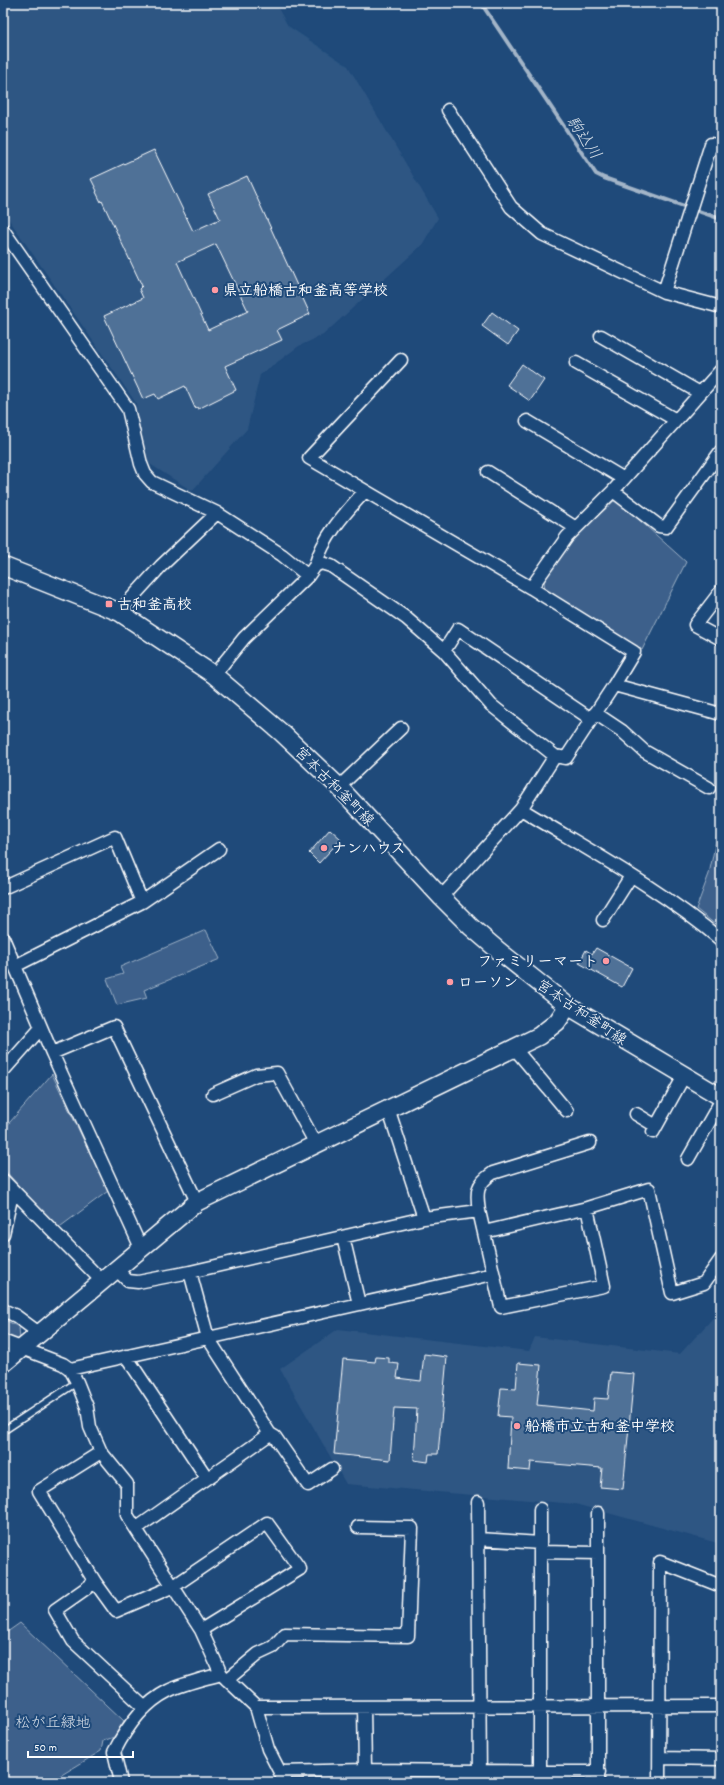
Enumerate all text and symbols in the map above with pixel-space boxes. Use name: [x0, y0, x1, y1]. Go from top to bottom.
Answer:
water label: 駒込川: [560, 112, 606, 165]
place label: 県立船橋古和釜高等学校: [223, 281, 388, 303]
marker: 県立船橋古和釜高等学校: [210, 285, 220, 295]
place label: 古和釜高校: [117, 595, 192, 617]
marker: 古和釜高校: [104, 599, 114, 609]
street label: 宮本古和釜町線: [289, 743, 378, 832]
place label: ナンハウス: [332, 839, 406, 861]
marker: ナンハウス: [319, 843, 329, 853]
place label: ファミリーマート: [477, 952, 598, 974]
marker: ファミリーマート: [601, 956, 611, 966]
place label: ローソン: [458, 973, 518, 995]
street label: 宮本古和釜町線: [531, 975, 631, 1052]
marker: ローソン: [445, 977, 455, 987]
place label: 船橋市立古和釜中学校: [525, 1417, 675, 1439]
marker: 船橋市立古和釜中学校: [512, 1421, 522, 1431]
park label: 松が丘緑地: [15, 1713, 91, 1735]
scale bar: [28, 1733, 133, 1759]
text: 50 m: [34, 1740, 57, 1757]

